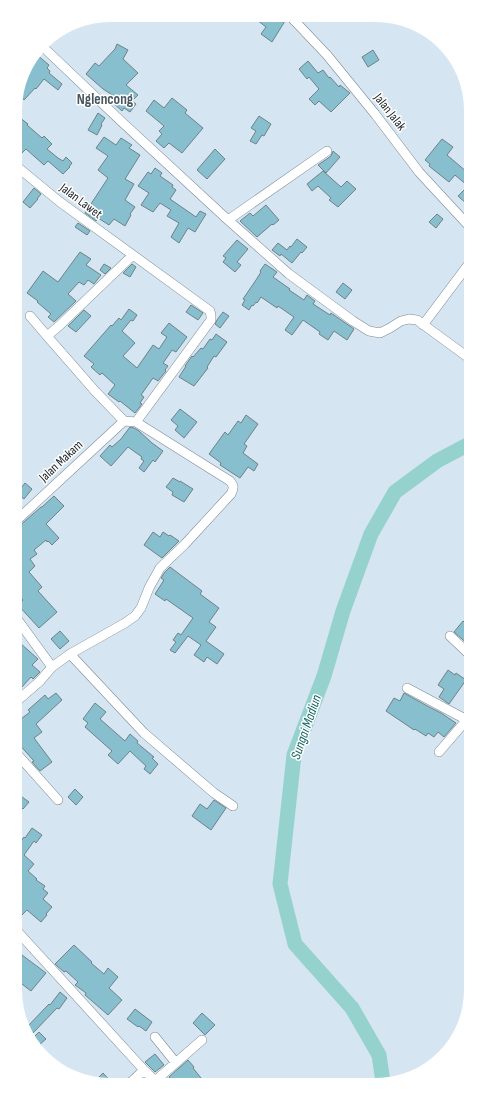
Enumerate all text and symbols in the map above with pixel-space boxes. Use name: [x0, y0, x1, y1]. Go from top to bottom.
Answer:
street label: Jalan Jalak: [370, 89, 409, 134]
district label: Nglencong: [77, 90, 134, 109]
street label: Jalan Lawet: [56, 179, 105, 222]
street label: Jalan Makam: [35, 437, 86, 486]
water label: Sungai Madiun: [287, 692, 325, 762]

